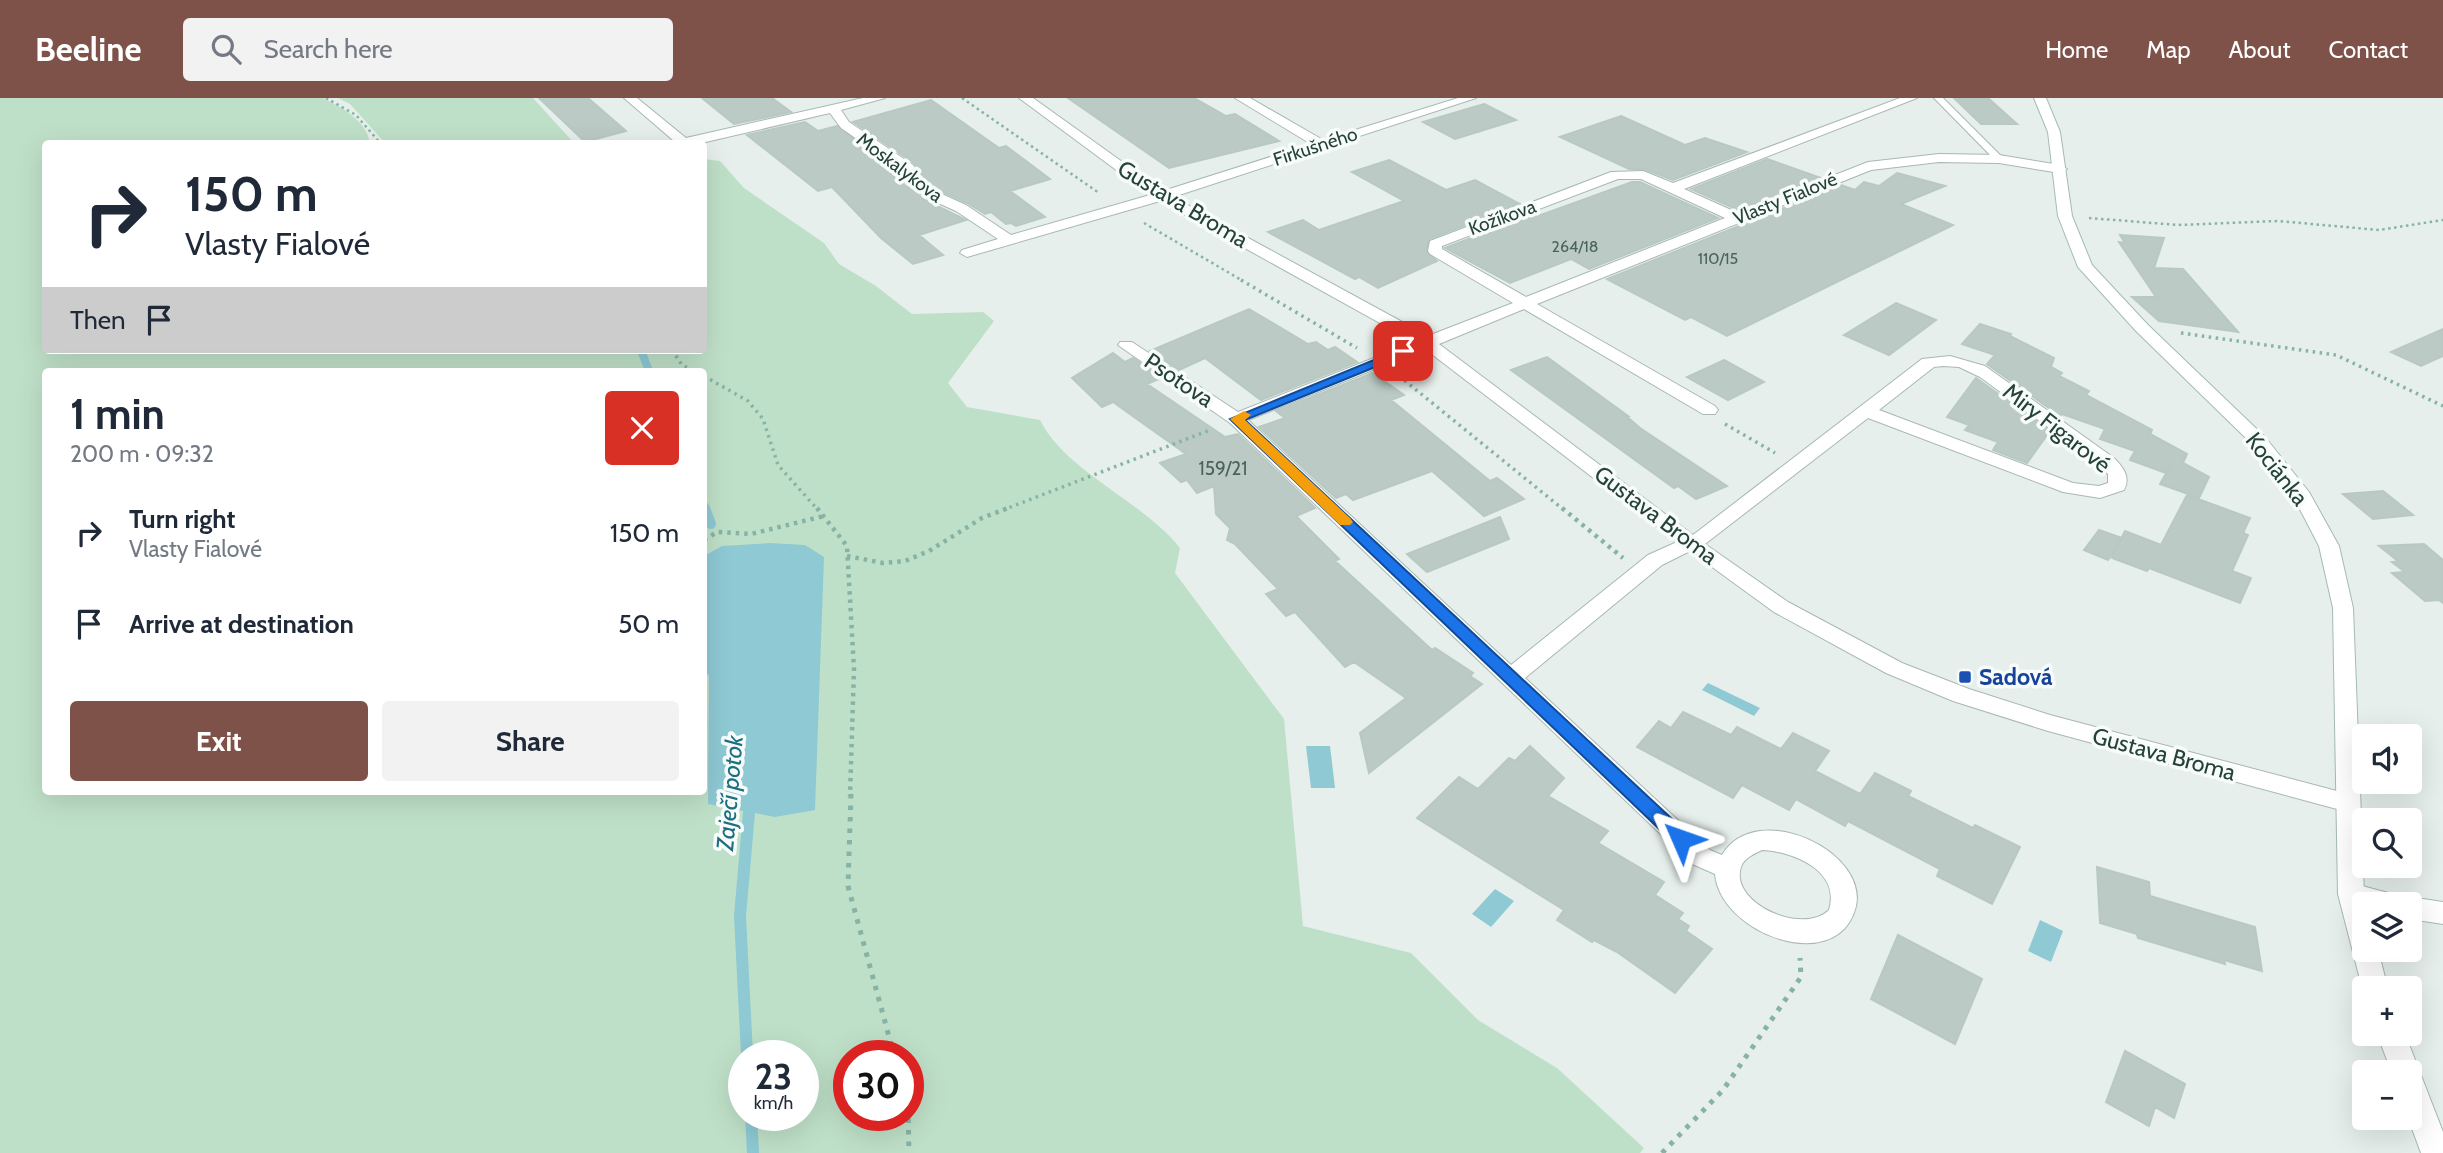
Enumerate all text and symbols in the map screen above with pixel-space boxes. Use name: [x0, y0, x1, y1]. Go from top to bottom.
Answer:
search box: [183, 18, 673, 81]
text: Beeline: [35, 29, 141, 69]
icon: search: [207, 30, 245, 68]
text: Search here: [263, 33, 393, 65]
text: Home: [2045, 35, 2108, 64]
text: Map: [2146, 35, 2191, 64]
text: About: [2229, 35, 2291, 64]
text: Contact: [2329, 35, 2408, 64]
street label: Firkušného: [1270, 122, 1360, 171]
street label: Moskalykova: [852, 128, 947, 207]
street label: Gustava Broma: [1113, 154, 1253, 254]
text: 150 m: [185, 164, 318, 223]
street label: Vlasty Fialové: [1730, 167, 1841, 230]
icon: right: [70, 168, 161, 259]
street label: Kožíkova: [1465, 195, 1539, 240]
text: Vlasty Fialové: [185, 224, 370, 263]
house number: 264/18: [1552, 237, 1598, 256]
house number: 110/15: [1698, 249, 1738, 268]
icon: arrive: [140, 301, 178, 339]
text: Then: [70, 304, 126, 336]
pin: [1373, 321, 1433, 381]
icon: arrive: [1384, 332, 1422, 370]
street label: Psotova: [1139, 347, 1219, 413]
street label: Miry Figarové: [1998, 377, 2117, 479]
text: 1 min: [70, 388, 165, 440]
button: close: [605, 391, 679, 465]
street label: Kociánka: [2240, 427, 2314, 511]
text: 200 m · 09:32: [70, 440, 214, 468]
house number: 159/21: [1199, 457, 1247, 480]
street label: Gustava Broma: [1589, 460, 1723, 570]
text: Turn right: [129, 503, 235, 535]
icon: right: [70, 514, 108, 552]
text: 150 m: [610, 517, 679, 549]
text: Vlasty Fialové: [129, 535, 262, 563]
icon: arrive: [70, 605, 108, 643]
text: Arrive at destination: [129, 608, 354, 640]
text: 50 m: [618, 608, 679, 640]
place label: Sadová: [1979, 663, 2053, 691]
marker: Sadová: [1957, 669, 1973, 685]
button: Exit: [70, 701, 368, 781]
button: Share: [382, 701, 679, 781]
street label: Gustava Broma: [2089, 721, 2239, 787]
map controls: [2352, 724, 2422, 1130]
button: sound: [2352, 724, 2422, 794]
water label: Zaječí potok: [710, 733, 749, 853]
position arrow: [1644, 802, 1718, 876]
button: search: [2352, 808, 2422, 878]
button: layers: [2352, 892, 2422, 962]
button: +: [2352, 976, 2422, 1046]
speed limit sign: 30: [833, 1040, 924, 1131]
text: 23: [755, 1055, 792, 1098]
button: −: [2352, 1060, 2422, 1130]
text: km/h: [754, 1092, 793, 1114]

